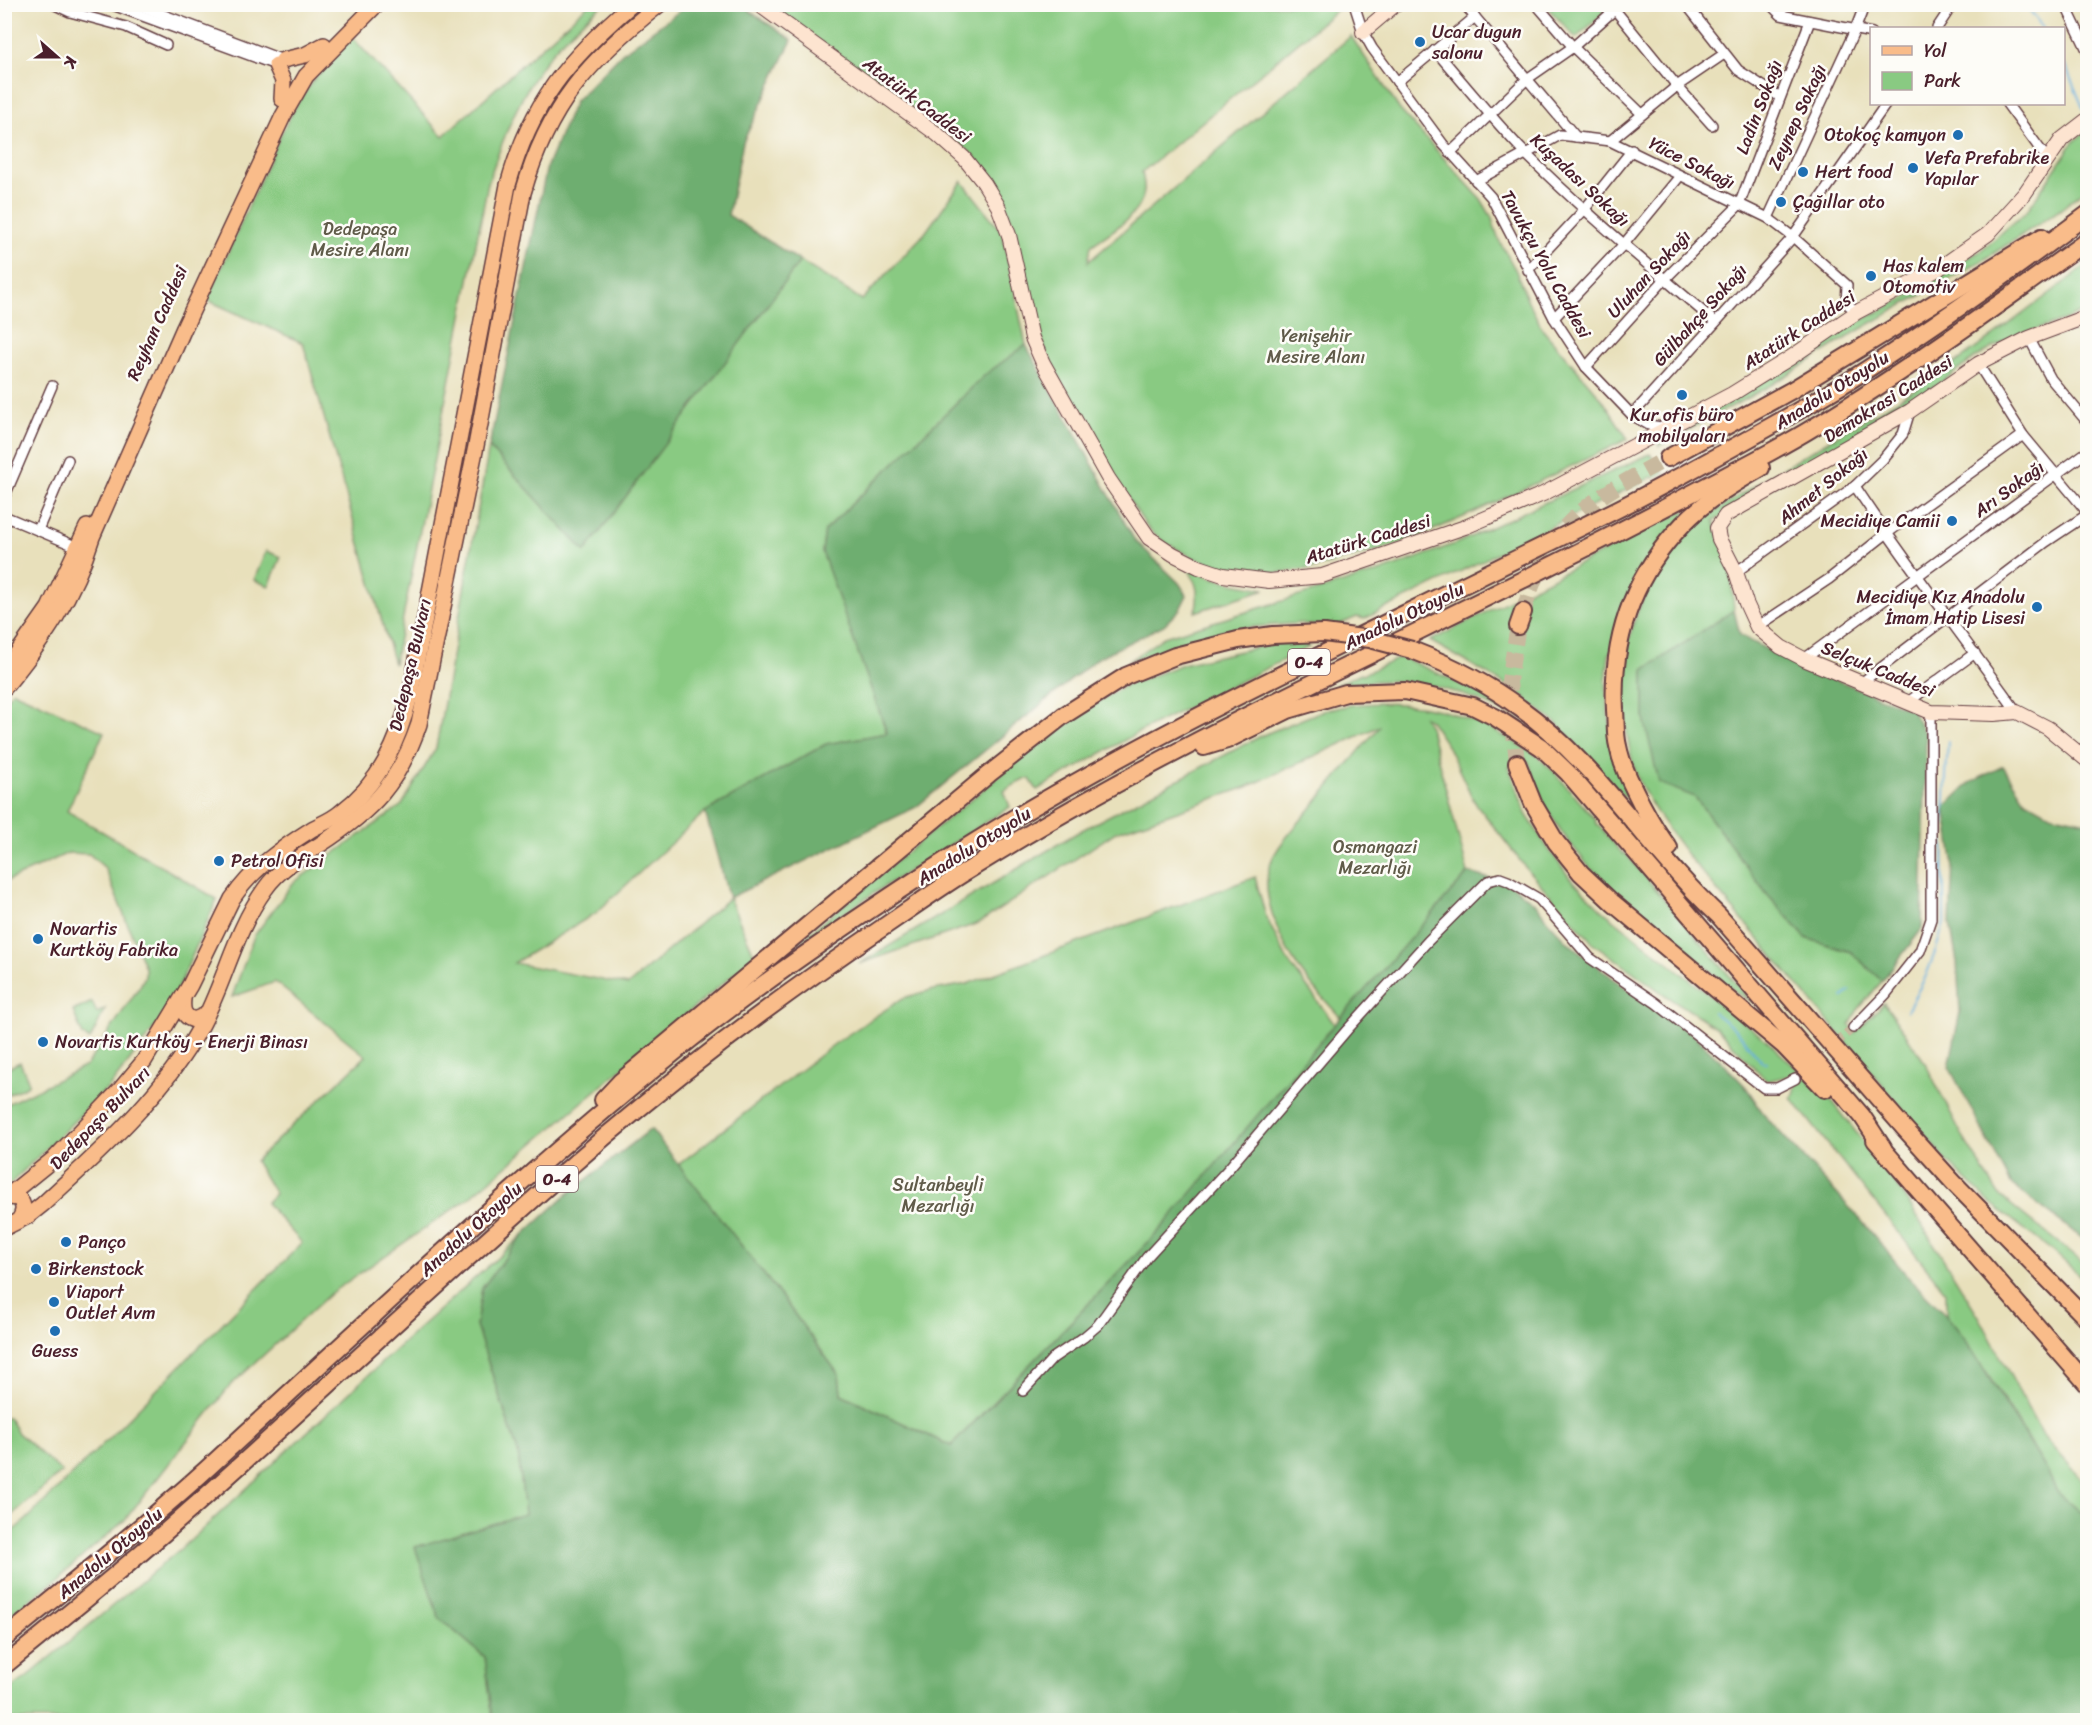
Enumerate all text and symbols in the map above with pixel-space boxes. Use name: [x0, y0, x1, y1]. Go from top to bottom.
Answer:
place label: Ucar dugun salonu: [1431, 16, 1522, 69]
north arrow: [27, 27, 87, 87]
legend: [1870, 27, 2065, 105]
marker: Ucar dugun salonu: [1413, 35, 1427, 49]
text: Yol: [1924, 35, 1947, 67]
street label: Atatürk Caddesi: [855, 48, 979, 152]
text: K: [55, 52, 86, 73]
street label: Ladin Sokağı: [1726, 55, 1792, 159]
street label: Zeynep Sokağı: [1758, 58, 1836, 176]
text: Park: [1924, 65, 1961, 97]
place label: Otokoç kamyon: [1824, 119, 1946, 151]
street label: Kuşadası Sokağı: [1522, 125, 1638, 235]
street label: Yüce Sokağı: [1643, 127, 1741, 199]
marker: Otokoç kamyon: [1951, 128, 1965, 142]
place label: Vefa Prefabrike Yapılar: [1925, 142, 2049, 195]
place label: Hert food: [1815, 156, 1894, 188]
marker: Vefa Prefabrike Yapılar: [1906, 161, 1920, 175]
marker: Hert food: [1796, 165, 1810, 179]
street label: Tavukçu Yolu Caddesi: [1492, 184, 1601, 345]
place label: Çağıllar oto: [1793, 186, 1885, 218]
marker: Çağıllar oto: [1774, 195, 1788, 209]
park label: Dedepaşa Mesire Alanı: [311, 213, 409, 266]
street label: Uluhan Sokağı: [1599, 222, 1699, 326]
place label: Has kalem Otomotiv: [1883, 250, 1964, 303]
street label: Gülbahçe Sokağı: [1645, 256, 1755, 374]
street label: Reyhan Caddesi: [117, 259, 197, 386]
marker: Has kalem Otomotiv: [1864, 269, 1878, 283]
street label: Atatürk Caddesi: [1735, 281, 1863, 379]
park label: Yenişehir Mesire Alanı: [1267, 320, 1365, 373]
street label: Anadolu Otoyolu: [1767, 342, 1896, 439]
street label: Demokrasi Caddesi: [1817, 346, 1960, 452]
marker: Kur ofis büro mobilyaları: [1675, 388, 1689, 402]
place label: Kur ofis büro mobilyaları: [1630, 399, 1734, 452]
street label: Ahmet Sokağı: [1770, 439, 1876, 533]
street label: Arı Sokağı: [1966, 452, 2052, 527]
street label: Atatürk Caddesi: [1300, 504, 1436, 574]
place label: Mecidiye Camii: [1820, 505, 1941, 537]
marker: Mecidiye Camii: [1945, 514, 1959, 528]
street label: Anadolu Otoyolu: [1337, 573, 1470, 659]
place label: Mecidiye Kız Anadolu İmam Hatip Lisesi: [1856, 581, 2026, 634]
street label: Dedepaşa Bulvarı: [379, 596, 441, 734]
marker: Mecidiye Kız Anadolu İmam Hatip Lisesi: [2030, 600, 2044, 614]
street label: Selçuk Caddesi: [1816, 632, 1941, 707]
road number: O-4: [1288, 649, 1330, 675]
street label: Anadolu Otoyolu: [909, 798, 1038, 895]
park label: Osmangazi Mezarlığı: [1333, 831, 1418, 884]
place label: Petrol Ofisi: [231, 845, 325, 877]
marker: Petrol Ofisi: [212, 854, 226, 868]
place label: Novartis Kurtköy Fabrika: [50, 913, 178, 966]
marker: Novartis Kurtköy Fabrika: [31, 932, 45, 946]
place label: Novartis Kurtköy - Enerji Binası: [55, 1026, 308, 1058]
marker: Novartis Kurtköy - Enerji Binası: [36, 1035, 50, 1049]
street label: Dedepaşa Bulvarı: [42, 1058, 158, 1178]
road number: O-4: [536, 1166, 578, 1192]
park label: Sultanbeyli Mezarlığı: [893, 1169, 984, 1222]
street label: Anadolu Otoyolu: [411, 1173, 530, 1285]
place label: Panço: [78, 1226, 126, 1258]
marker: Panço: [59, 1235, 73, 1249]
place label: Birkenstock: [48, 1253, 144, 1285]
marker: Birkenstock: [29, 1262, 43, 1276]
place label: Viaport Outlet Avm: [66, 1276, 156, 1329]
marker: Viaport Outlet Avm: [47, 1295, 61, 1309]
marker: Guess: [48, 1324, 62, 1338]
place label: Guess: [32, 1335, 79, 1367]
street label: Anadolu Otoyolu: [49, 1499, 171, 1608]

